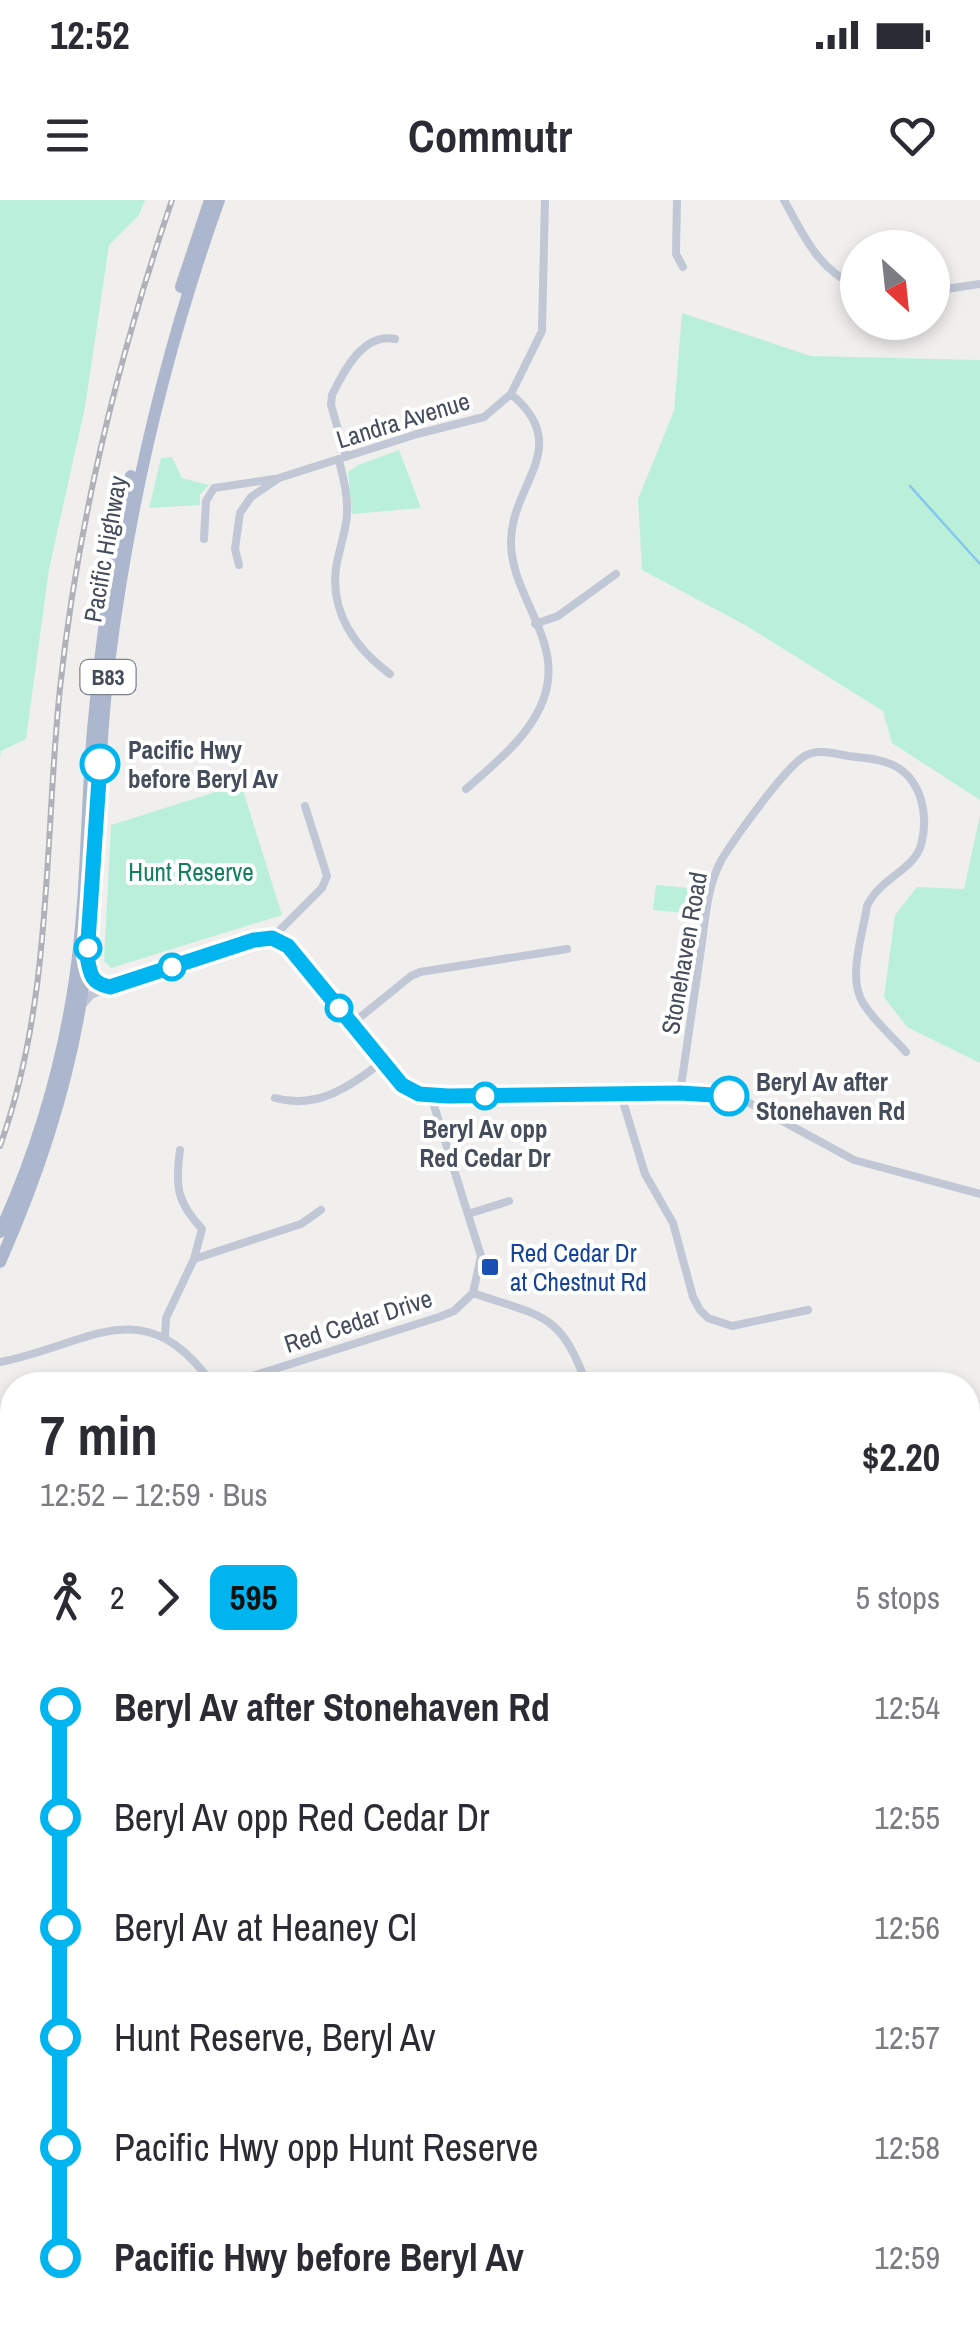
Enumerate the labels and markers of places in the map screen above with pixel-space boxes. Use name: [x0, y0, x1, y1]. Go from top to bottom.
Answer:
place label: Pacific Hwy before Beryl Av: [128, 733, 279, 796]
marker: Pacific Hwy before Beryl Av: [81, 745, 119, 783]
unlabelled marker: [75, 935, 101, 961]
unlabelled marker: [159, 954, 185, 980]
unlabelled marker: [326, 995, 352, 1021]
place label: Beryl Av after Stonehaven Rd: [756, 1065, 905, 1128]
marker: Beryl Av after Stonehaven Rd: [710, 1077, 748, 1115]
marker: Beryl Av opp Red Cedar Dr: [472, 1083, 498, 1109]
place label: Beryl Av opp Red Cedar Dr: [419, 1112, 551, 1175]
place label: Red Cedar Dr at Chestnut Rd: [510, 1236, 647, 1299]
marker: Red Cedar Dr at Chestnut Rd: [479, 1256, 501, 1278]

